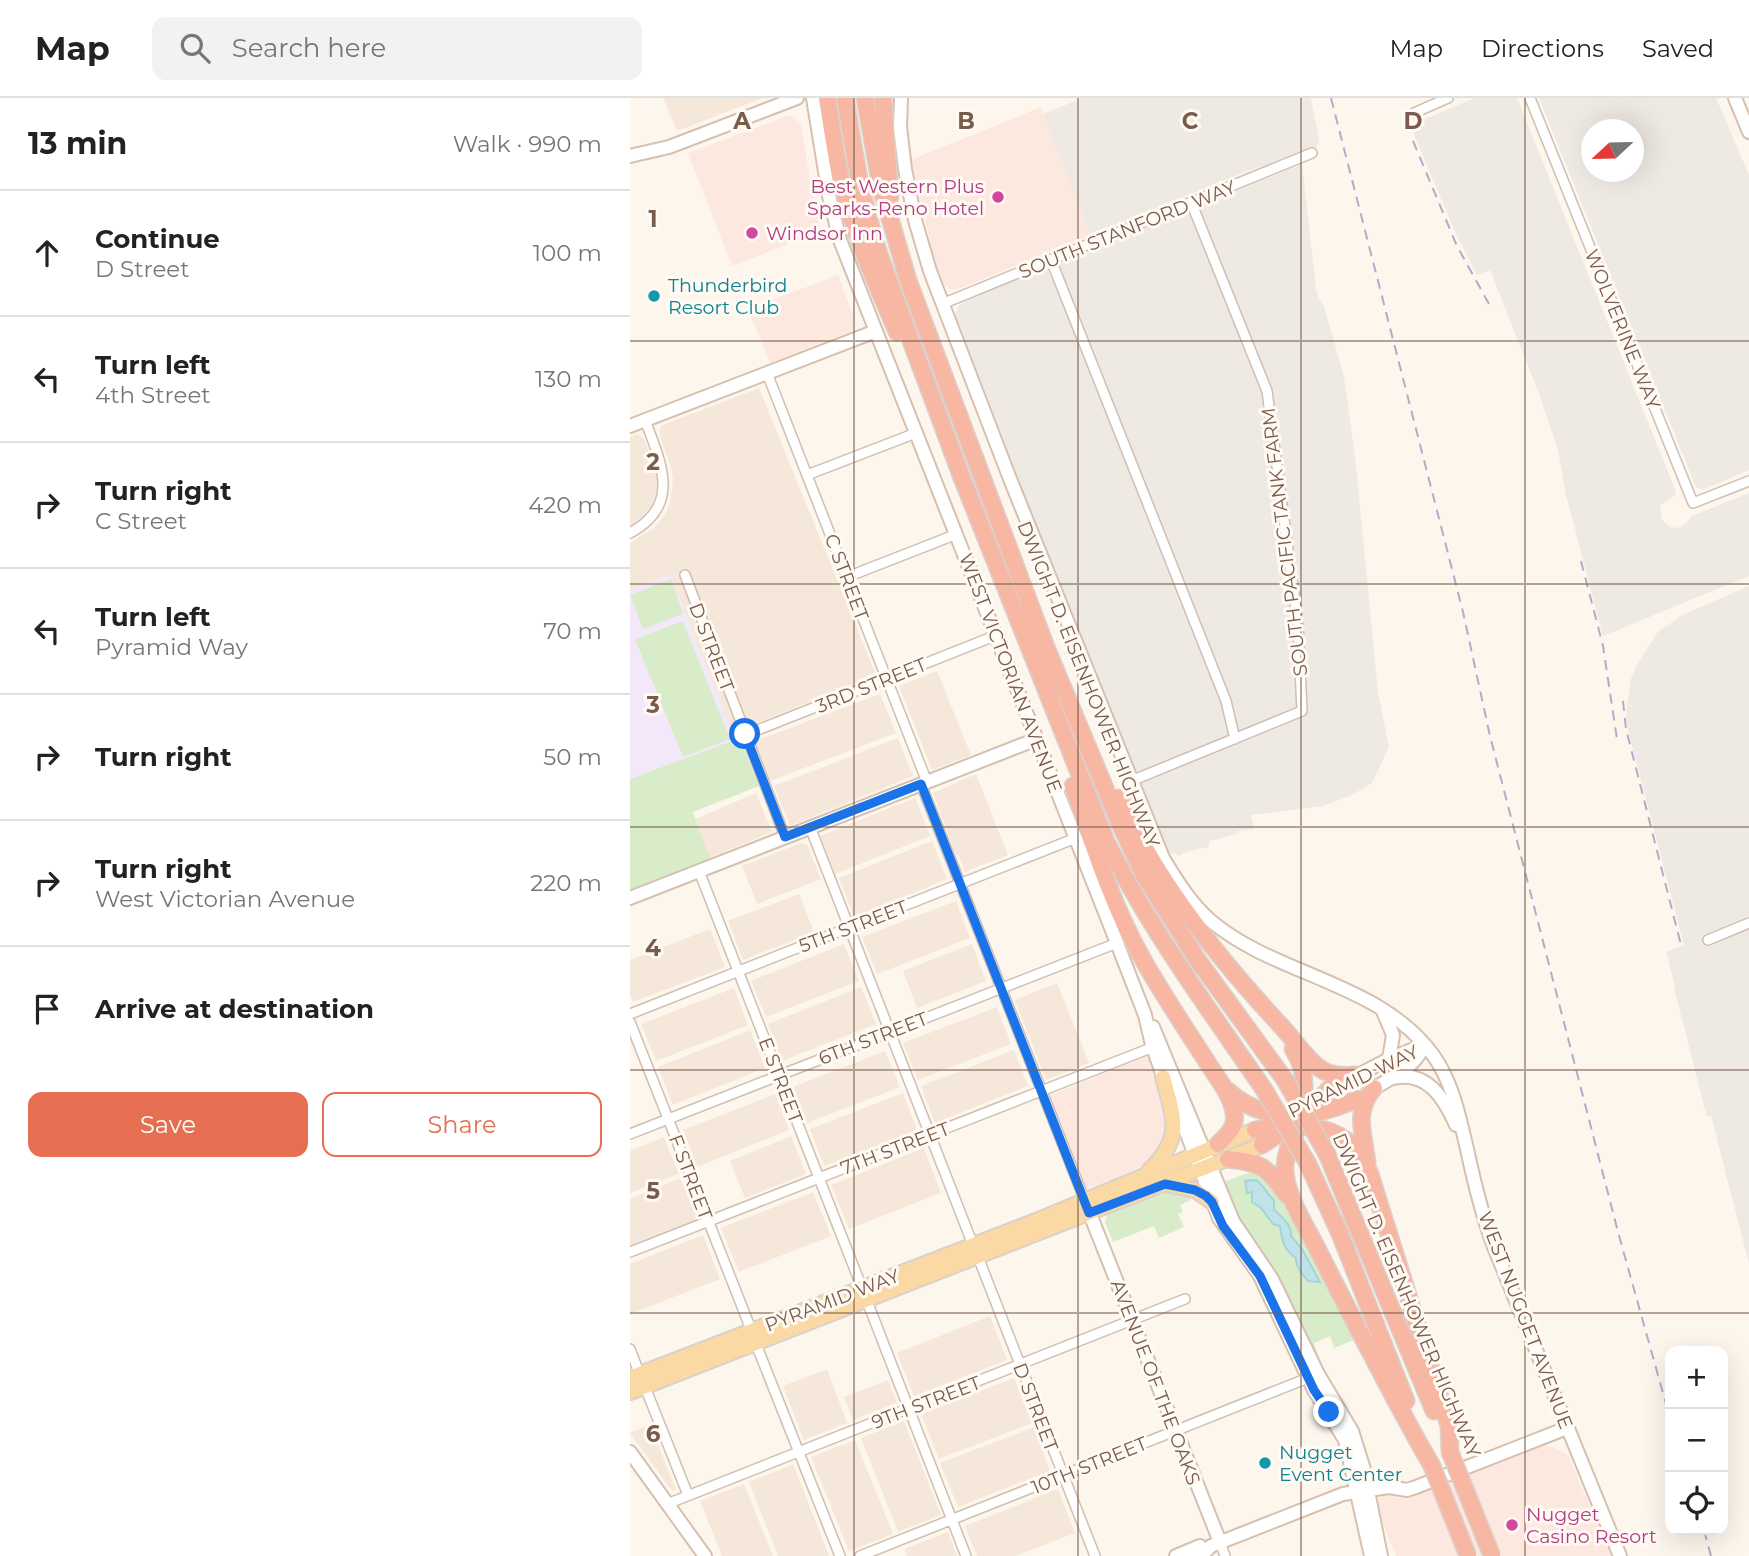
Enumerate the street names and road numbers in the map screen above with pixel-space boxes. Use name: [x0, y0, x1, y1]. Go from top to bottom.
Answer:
street label: SOUTH STANFORD WAY: [1015, 175, 1240, 284]
street label: WOLVERINE WAY: [1580, 246, 1665, 413]
street label: SOUTH PACIFIC TANK FARM: [1257, 406, 1312, 677]
street label: DWIGHT D. EISENHOWER HIGHWAY: [1012, 518, 1165, 852]
street label: C STREET: [820, 531, 874, 624]
street label: WEST VICTORIAN AVENUE: [954, 550, 1067, 796]
street label: D STREET: [684, 600, 739, 695]
street label: 3RD STREET: [812, 653, 930, 718]
street label: 5TH STREET: [796, 895, 911, 958]
street label: 6TH STREET: [815, 1007, 931, 1070]
street label: E STREET: [754, 1034, 807, 1126]
street label: PYRAMID WAY: [1284, 1039, 1423, 1123]
street label: 7TH STREET: [837, 1117, 953, 1180]
street label: DWIGHT D. EISENHOWER HIGHWAY: [1328, 1130, 1486, 1462]
street label: F STREET: [664, 1131, 717, 1223]
street label: WEST NUGGET AVENUE: [1473, 1208, 1578, 1432]
street label: PYRAMID WAY: [762, 1264, 904, 1337]
street label: AVENUE OF THE OAKS: [1106, 1276, 1205, 1488]
street label: D STREET: [1008, 1360, 1063, 1455]
street label: 9TH STREET: [868, 1371, 984, 1434]
street label: 10TH STREET: [1028, 1432, 1151, 1499]

